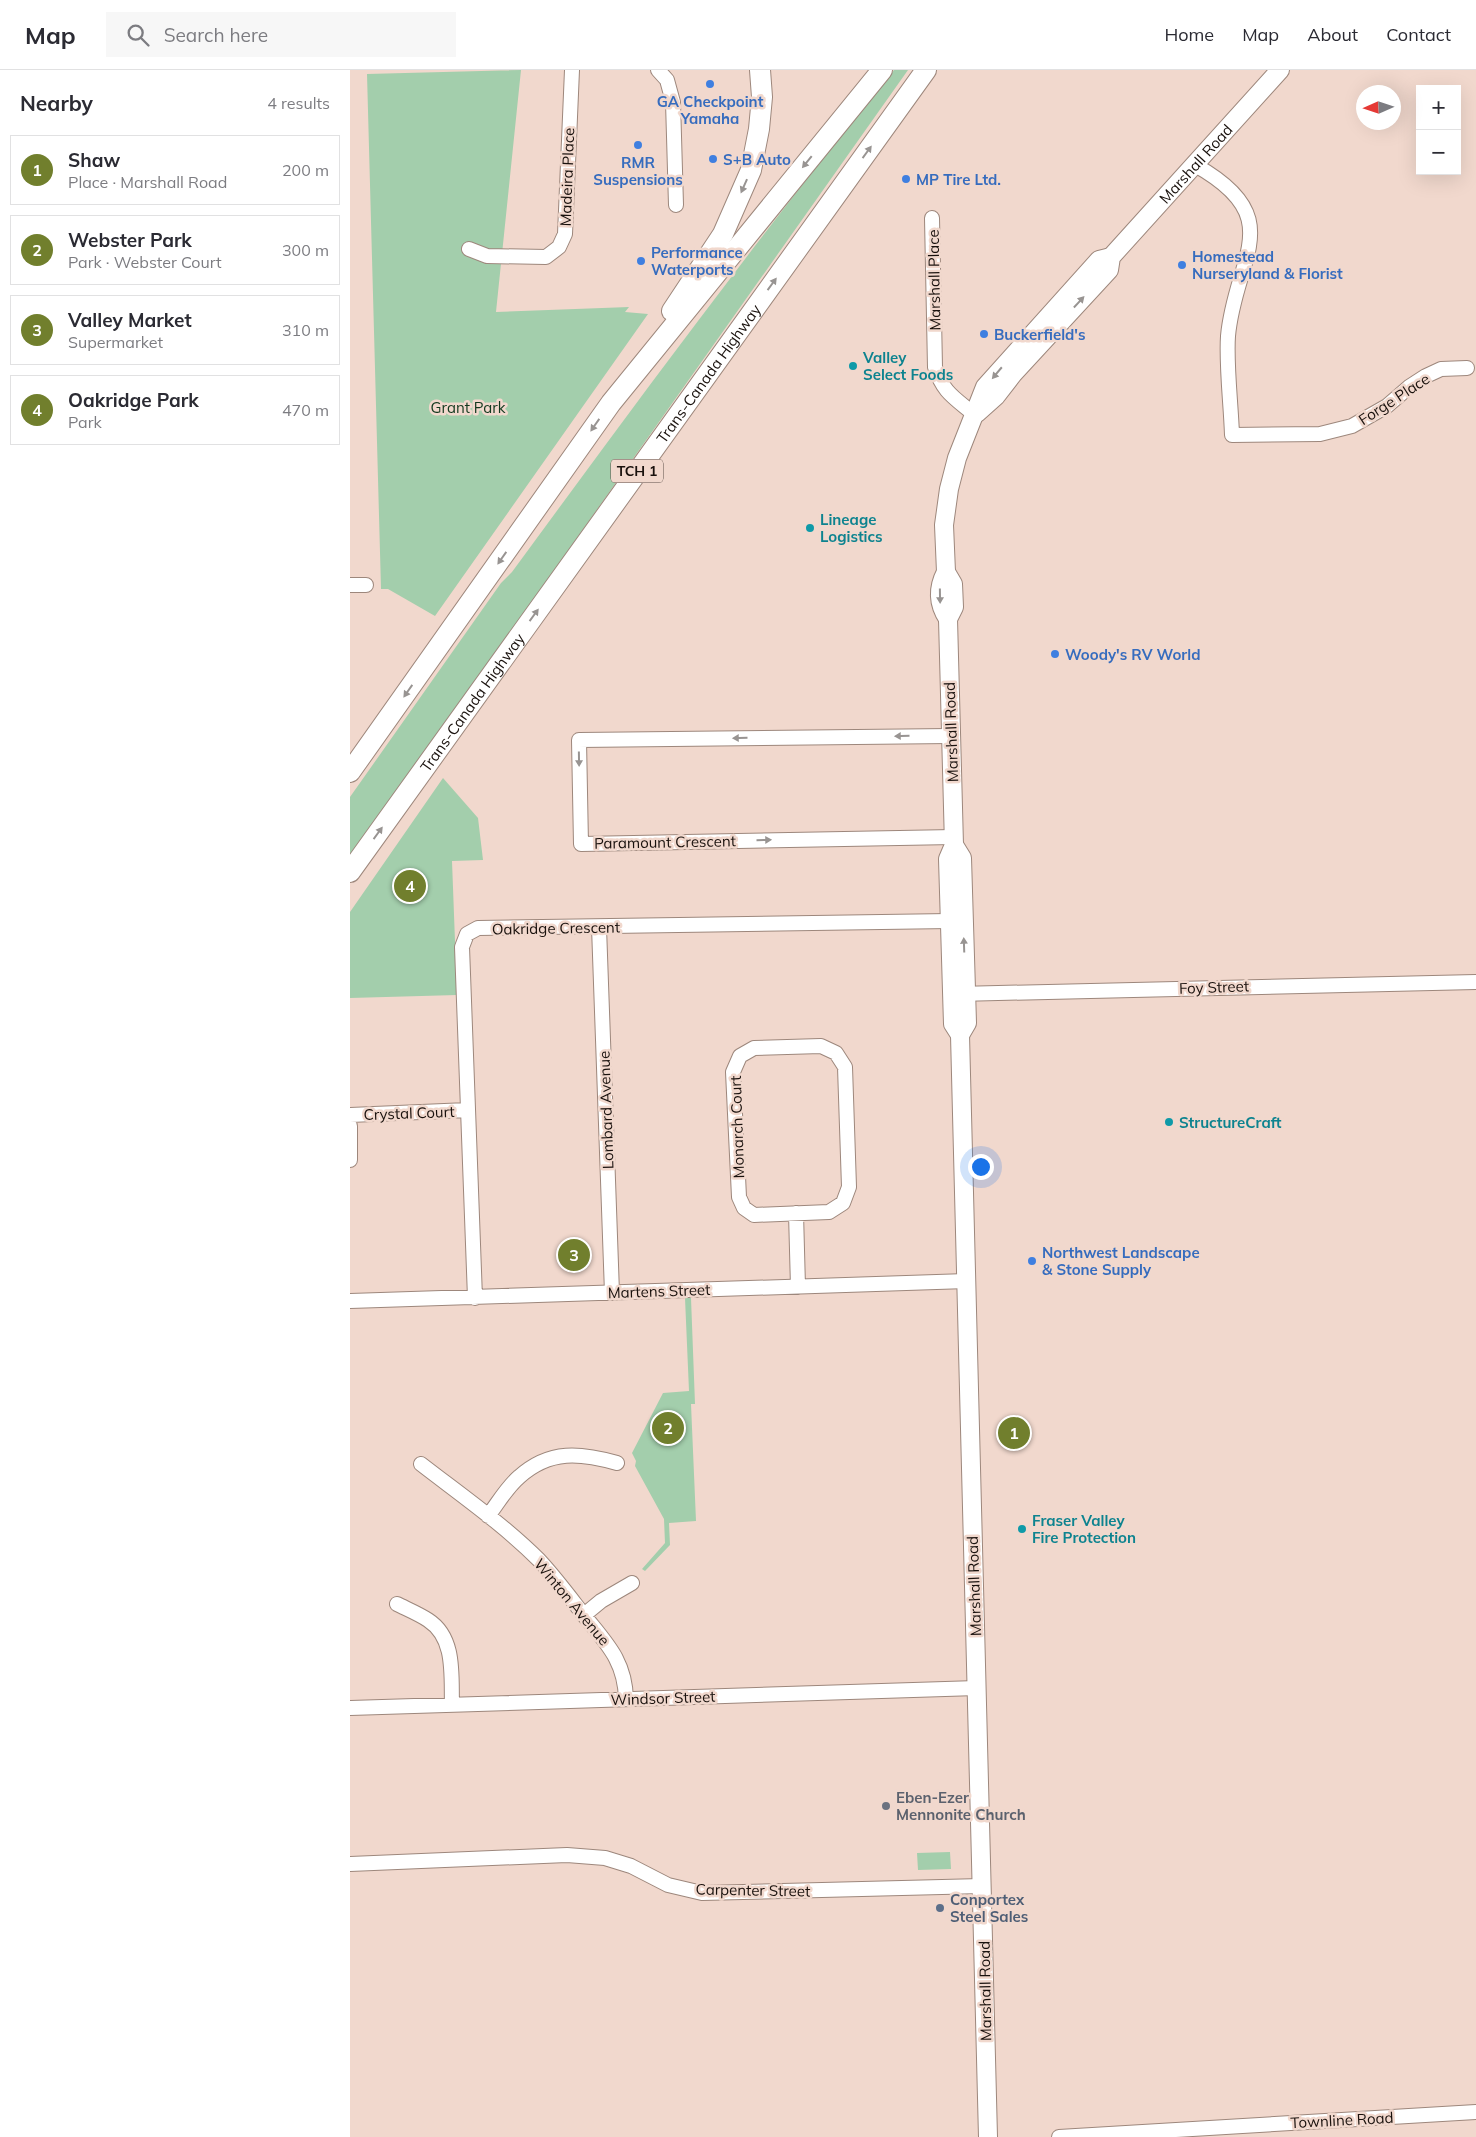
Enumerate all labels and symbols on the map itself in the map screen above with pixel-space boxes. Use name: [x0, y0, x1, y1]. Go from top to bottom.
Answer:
marker: GA Checkpoint Yamaha: [704, 78, 716, 90]
north arrow: [1356, 85, 1401, 130]
place label: GA Checkpoint Yamaha: [657, 92, 764, 128]
street label: Marshall Road: [1155, 120, 1236, 207]
street label: Madeira Place: [556, 127, 578, 227]
marker: RMR Suspensions: [632, 139, 644, 151]
one-way arrow: [862, 146, 872, 159]
place label: S+B Auto: [723, 150, 791, 169]
place label: RMR Suspensions: [593, 153, 683, 189]
marker: S+B Auto: [707, 153, 719, 165]
one-way arrow: [801, 155, 812, 168]
place label: MP Tire Ltd.: [916, 170, 1001, 189]
marker: MP Tire Ltd.: [900, 173, 912, 185]
one-way arrow: [739, 179, 747, 193]
street label: Marshall Place: [924, 229, 944, 331]
place label: Performance Waterports: [651, 243, 743, 279]
place label: Homestead Nurseryland & Florist: [1192, 247, 1343, 283]
marker: Performance Waterports: [635, 255, 647, 267]
marker: Homestead Nurseryland & Florist: [1176, 259, 1188, 271]
one-way arrow: [766, 278, 777, 291]
one-way arrow: [1073, 297, 1085, 309]
street label: Trans-Canada Highway: [652, 300, 764, 446]
place label: Buckerfield's: [994, 325, 1086, 344]
marker: Buckerfield's: [978, 328, 990, 340]
place label: Valley Select Foods: [862, 348, 953, 384]
marker: Valley Select Foods: [847, 360, 859, 372]
one-way arrow: [991, 366, 1002, 379]
street label: Forge Place: [1355, 369, 1433, 429]
park label: Grant Park: [431, 398, 506, 417]
one-way arrow: [590, 418, 601, 431]
road number: TCH 1: [611, 460, 663, 482]
place label: Lineage Logistics: [820, 510, 883, 546]
marker: Lineage Logistics: [804, 522, 816, 534]
one-way arrow: [497, 551, 507, 565]
one-way arrow: [936, 588, 944, 604]
one-way arrow: [529, 608, 539, 622]
street label: Trans-Canada Highway: [416, 629, 528, 775]
place label: Woody's RV World: [1065, 645, 1200, 664]
marker: Woody's RV World: [1049, 648, 1061, 660]
street label: Marshall Road: [940, 682, 962, 782]
one-way arrow: [403, 684, 413, 697]
one-way arrow: [894, 732, 910, 740]
one-way arrow: [731, 734, 747, 742]
one-way arrow: [575, 751, 583, 767]
one-way arrow: [373, 826, 383, 840]
street label: Paramount Crescent: [594, 831, 736, 853]
one-way arrow: [756, 836, 772, 844]
pin: 4: [394, 867, 426, 905]
street label: Oakridge Crescent: [492, 917, 620, 939]
one-way arrow: [960, 937, 968, 953]
street label: Foy Street: [1179, 976, 1249, 998]
street label: Lombard Avenue: [594, 1051, 618, 1169]
street label: Monarch Court: [726, 1075, 748, 1179]
street label: Crystal Court: [363, 1102, 455, 1124]
place label: StructureCraft: [1179, 1113, 1282, 1132]
marker: StructureCraft: [1163, 1116, 1175, 1128]
your location: [968, 1154, 994, 1180]
pin: 3: [558, 1236, 590, 1274]
place label: Northwest Landscape & Stone Supply: [1042, 1243, 1200, 1279]
marker: Northwest Landscape & Stone Supply: [1026, 1255, 1038, 1267]
street label: Martens Street: [607, 1280, 711, 1302]
pin: 2: [652, 1409, 684, 1447]
pin: 1: [998, 1414, 1030, 1452]
place label: Fraser Valley Fire Protection: [1032, 1511, 1136, 1547]
marker: Fraser Valley Fire Protection: [1016, 1523, 1028, 1535]
street label: Marshall Road: [963, 1536, 985, 1636]
street label: Winton Avenue: [530, 1555, 614, 1649]
street label: Windsor Street: [610, 1687, 716, 1709]
place label: Eben-Ezer Mennonite Church: [896, 1788, 1026, 1824]
marker: Eben-Ezer Mennonite Church: [880, 1800, 892, 1812]
street label: Carpenter Street: [696, 1880, 810, 1900]
place label: Conportex Steel Sales: [950, 1890, 1028, 1926]
marker: Conportex Steel Sales: [934, 1902, 946, 1914]
street label: Marshall Road: [975, 1941, 995, 2041]
street label: Townline Road: [1290, 2108, 1394, 2132]

